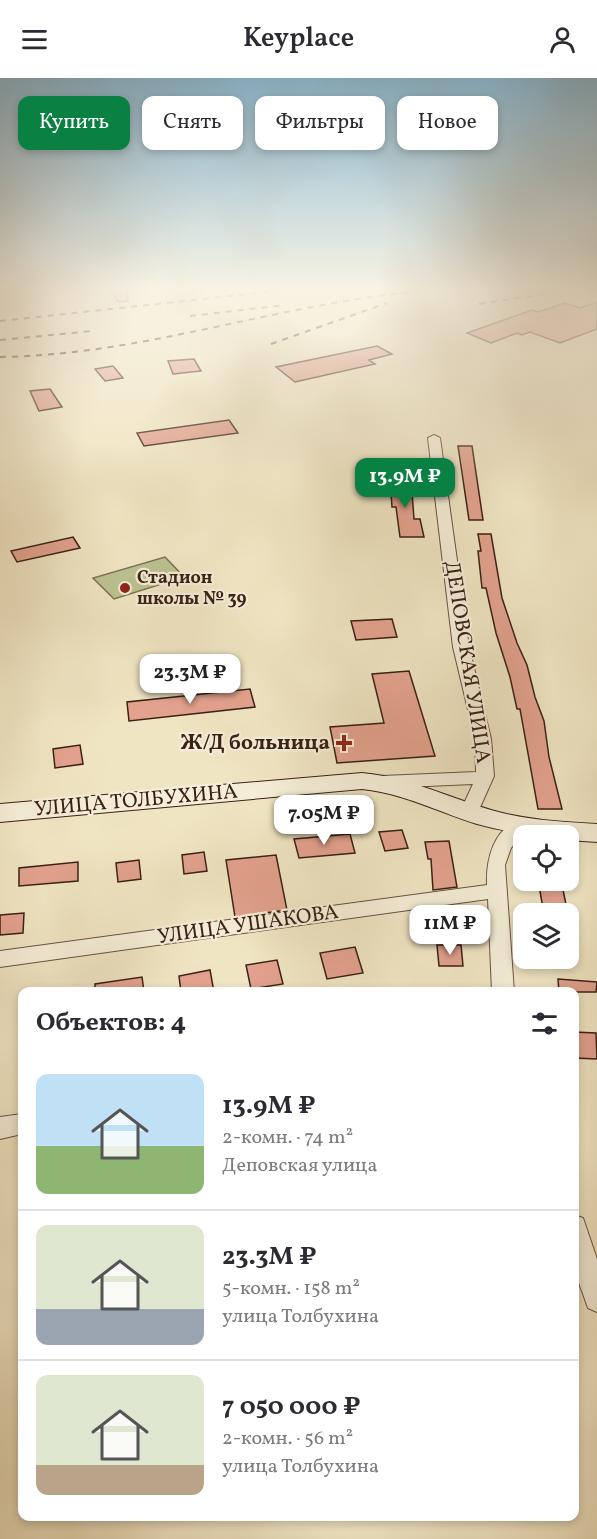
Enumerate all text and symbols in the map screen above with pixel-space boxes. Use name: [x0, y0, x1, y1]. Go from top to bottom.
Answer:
text: Keyplace: [243, 20, 354, 58]
icon: menu: [18, 23, 51, 56]
icon: person: [546, 23, 579, 56]
chip: Купить: [18, 96, 130, 150]
chip: Снять: [142, 96, 243, 150]
chip: Фильтры: [255, 96, 385, 150]
chip: Новое: [397, 96, 498, 150]
pin: 13.9M ₽: [350, 458, 460, 509]
text: 13.9M ₽: [369, 463, 441, 491]
street label: ДЕПОВСКАЯ УЛИЦА: [437, 559, 497, 766]
place label: Стадион школы № 39: [137, 566, 246, 612]
marker: Стадион школы № 39: [118, 581, 132, 595]
pin: 23.3M ₽: [135, 654, 245, 705]
text: 23.3M ₽: [154, 659, 226, 687]
place label: Ж/Д больница: [181, 729, 330, 758]
marker: Ж/Д больница: [335, 734, 353, 752]
street label: УЛИЦА ТОЛБУХИНА: [33, 778, 239, 824]
pin: 7.05M ₽: [269, 795, 379, 846]
text: 7.05M ₽: [288, 800, 360, 828]
map controls: [513, 825, 579, 969]
button: locate: [513, 825, 579, 891]
street label: УЛИЦА УШАКОВА: [156, 898, 341, 952]
button: layers: [513, 903, 579, 969]
pin: 11M ₽: [408, 905, 492, 956]
text: 11M ₽: [423, 910, 477, 938]
text: Объектов: 4: [36, 1005, 186, 1041]
icon: filters: [528, 1007, 561, 1040]
text: 13.9M ₽: [222, 1088, 316, 1124]
icon: home: [84, 1098, 156, 1170]
text: 2-комн. · 74 m²: [222, 1124, 353, 1152]
text: Деповская улица: [222, 1152, 377, 1180]
text: 23.3M ₽: [222, 1239, 317, 1275]
icon: home: [84, 1249, 156, 1321]
text: 5-комн. · 158 m²: [222, 1275, 360, 1303]
text: улица Толбухина: [222, 1303, 379, 1331]
text: 7 050 000 ₽: [222, 1389, 361, 1425]
icon: home: [84, 1399, 156, 1471]
text: 2-комн. · 56 m²: [222, 1425, 353, 1453]
text: улица Толбухина: [222, 1453, 379, 1481]

